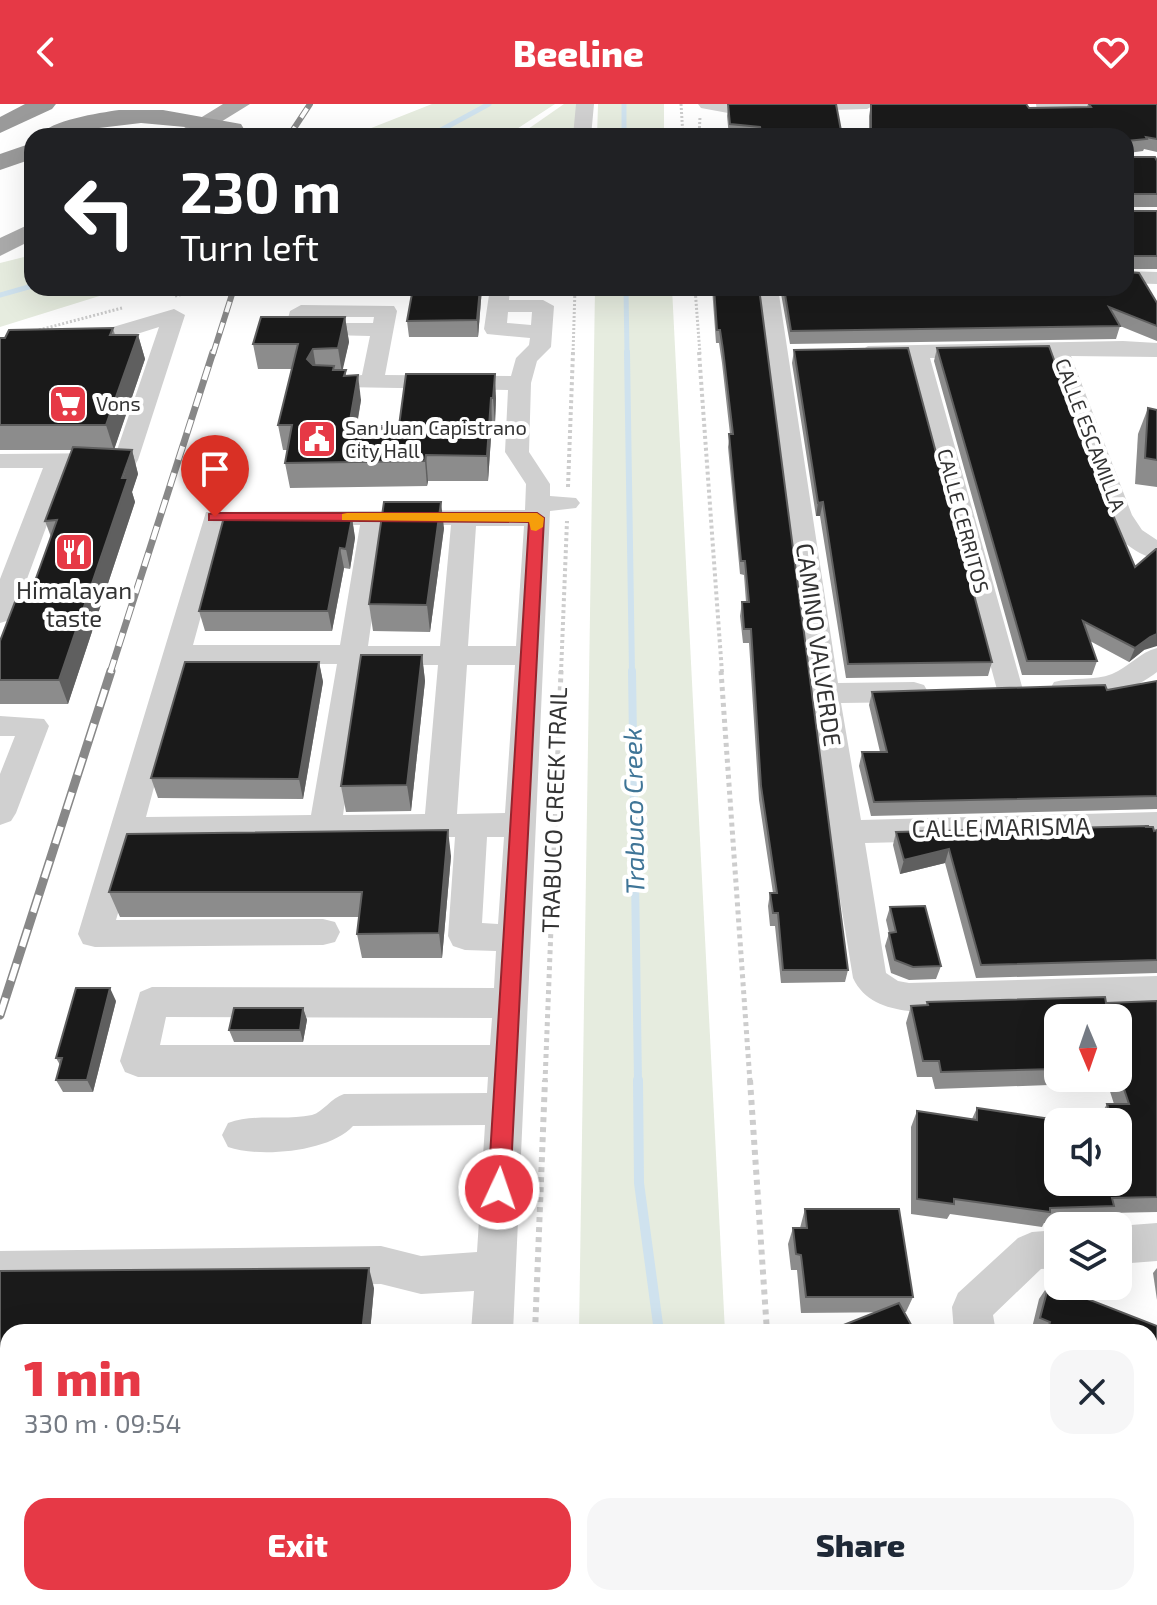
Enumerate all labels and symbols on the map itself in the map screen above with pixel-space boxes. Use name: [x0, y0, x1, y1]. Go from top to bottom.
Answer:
street label: CALLE ESCAMILLA: [1051, 355, 1131, 515]
supermarket icon: Vons: [47, 383, 89, 425]
place label: Vons: [96, 391, 141, 415]
place label: San Juan Capistrano City Hall: [345, 415, 527, 462]
public building icon: San Juan Capistrano City Hall: [296, 418, 338, 460]
pin: [181, 435, 249, 517]
street label: CALLE CERRITOS: [933, 446, 995, 596]
restaurant icon: Himalayan taste: [53, 531, 95, 573]
street label: CAMINO VALVERDE: [791, 541, 848, 748]
place label: Himalayan taste: [16, 575, 132, 632]
street label: TRABUCO CREEK TRAIL: [535, 687, 572, 933]
water label: Trabuco Creek: [616, 727, 649, 895]
street label: CALLE MARISMA: [911, 810, 1091, 843]
north arrow: [1044, 1004, 1132, 1092]
position arrow: [457, 1147, 541, 1231]

